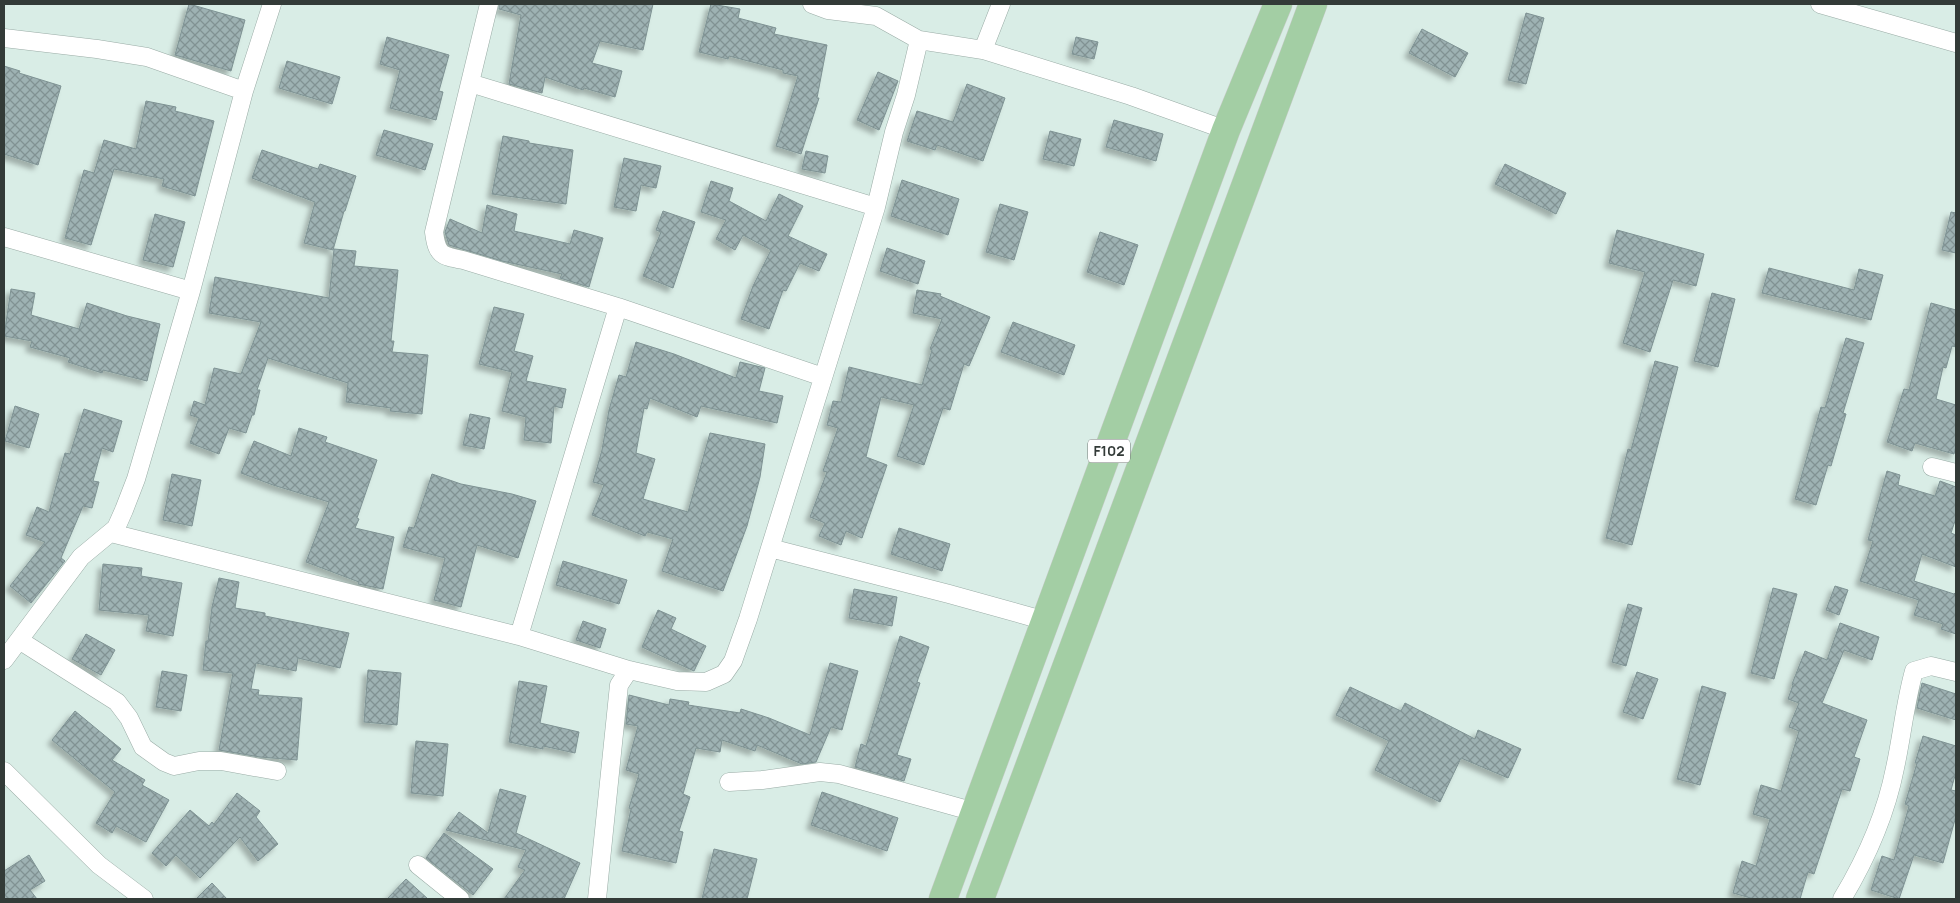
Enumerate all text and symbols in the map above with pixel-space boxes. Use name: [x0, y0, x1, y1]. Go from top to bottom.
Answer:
road number: F102: [1088, 440, 1130, 462]

